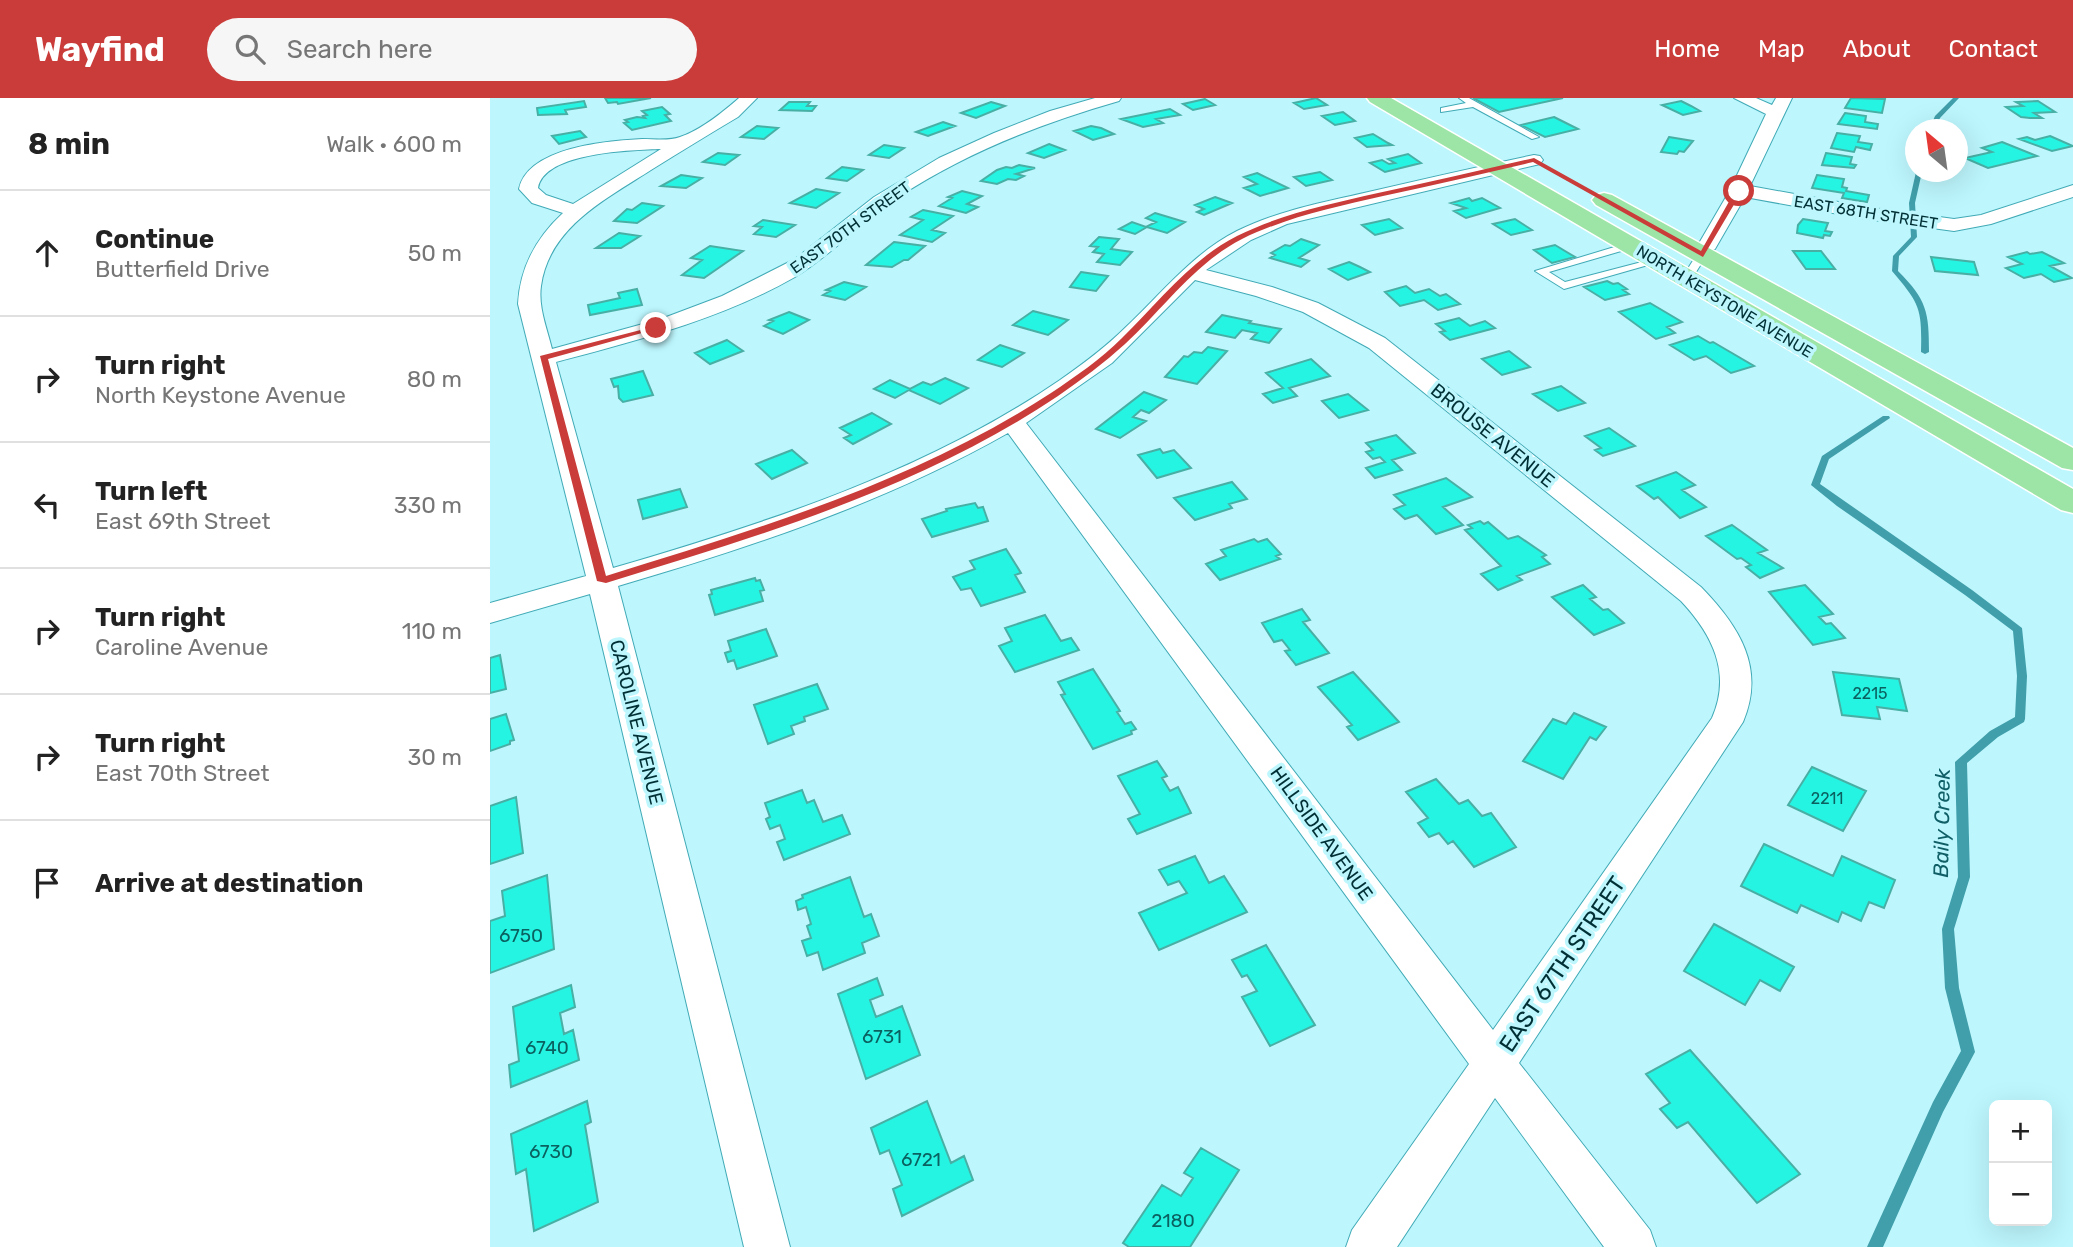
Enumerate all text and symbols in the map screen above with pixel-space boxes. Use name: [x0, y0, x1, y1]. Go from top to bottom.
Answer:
search box: [207, 18, 697, 81]
text: Wayfind: [35, 30, 165, 69]
icon: search: [231, 30, 269, 68]
text: Search here: [287, 34, 433, 65]
text: Home: [1654, 35, 1720, 63]
text: Map: [1758, 35, 1805, 63]
text: About: [1843, 35, 1911, 63]
text: Contact: [1949, 35, 2038, 63]
north arrow: [1905, 119, 1968, 182]
text: 8 min: [28, 126, 110, 162]
text: Walk · 600 m: [326, 130, 462, 158]
route start: [1723, 175, 1754, 206]
street label: EAST 70TH STREET: [786, 177, 914, 277]
street label: EAST 68TH STREET: [1793, 192, 1939, 233]
text: Continue: [95, 224, 214, 255]
icon: ahead: [28, 234, 66, 272]
text: 50 m: [408, 239, 462, 267]
street label: NORTH KEYSTONE AVENUE: [1633, 241, 1816, 362]
text: Butterfield Drive: [95, 255, 270, 283]
route end: [640, 312, 671, 343]
text: Turn right: [95, 350, 225, 381]
icon: right: [28, 360, 66, 398]
text: 80 m: [407, 365, 462, 393]
street label: BROUSE AVENUE: [1426, 378, 1559, 492]
text: North Keystone Avenue: [95, 381, 346, 409]
text: Turn left: [95, 476, 207, 507]
icon: left: [28, 486, 66, 524]
text: 330 m: [394, 491, 462, 519]
text: East 69th Street: [95, 507, 271, 535]
text: Turn right: [95, 602, 225, 633]
icon: right: [28, 612, 66, 650]
text: 110 m: [402, 617, 462, 645]
text: Caroline Avenue: [95, 633, 268, 661]
street label: CAROLINE AVENUE: [605, 637, 668, 807]
house number: 2215: [1852, 684, 1888, 703]
text: Turn right: [95, 728, 225, 759]
icon: right: [28, 738, 66, 776]
text: 30 m: [407, 743, 462, 771]
text: East 70th Street: [95, 759, 270, 787]
street label: HILLSIDE AVENUE: [1265, 762, 1378, 905]
water label: Baily Creek: [1928, 767, 1955, 878]
house number: 2211: [1811, 789, 1843, 808]
icon: arrive: [28, 864, 66, 902]
text: Arrive at destination: [95, 868, 363, 899]
street label: EAST 67TH STREET: [1493, 871, 1631, 1057]
house number: 6750: [499, 924, 543, 947]
house number: 6731: [862, 1025, 902, 1048]
house number: 6740: [525, 1036, 569, 1059]
map controls: [1989, 1100, 2052, 1226]
button: +: [1989, 1100, 2052, 1163]
house number: 6730: [529, 1140, 573, 1163]
house number: 6721: [901, 1148, 941, 1171]
button: −: [1989, 1163, 2052, 1226]
house number: 2180: [1151, 1209, 1195, 1232]

